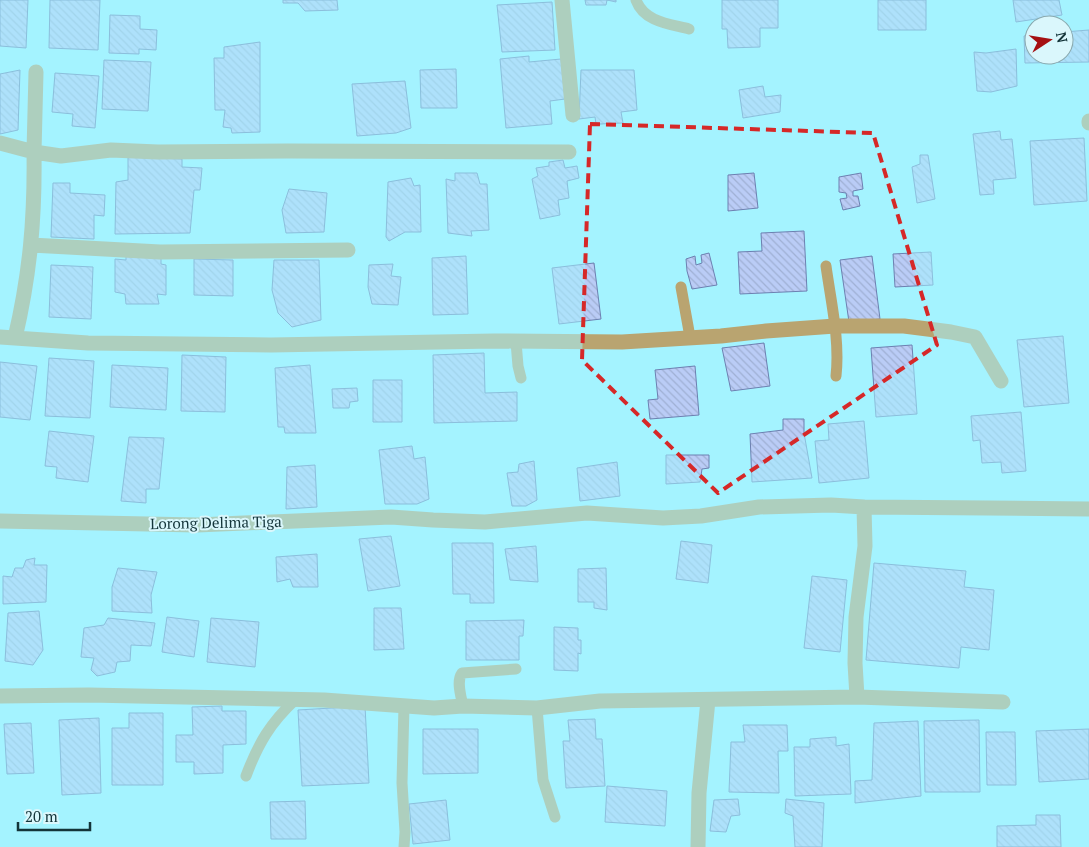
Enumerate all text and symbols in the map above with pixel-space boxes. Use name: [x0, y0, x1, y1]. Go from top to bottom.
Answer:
north arrow: [1024, 15, 1074, 65]
text: N: [1052, 30, 1073, 45]
street label: Lorong Delima Tiga: [150, 511, 282, 533]
scale bar: [18, 800, 90, 832]
text: 20 m: [25, 806, 58, 826]

